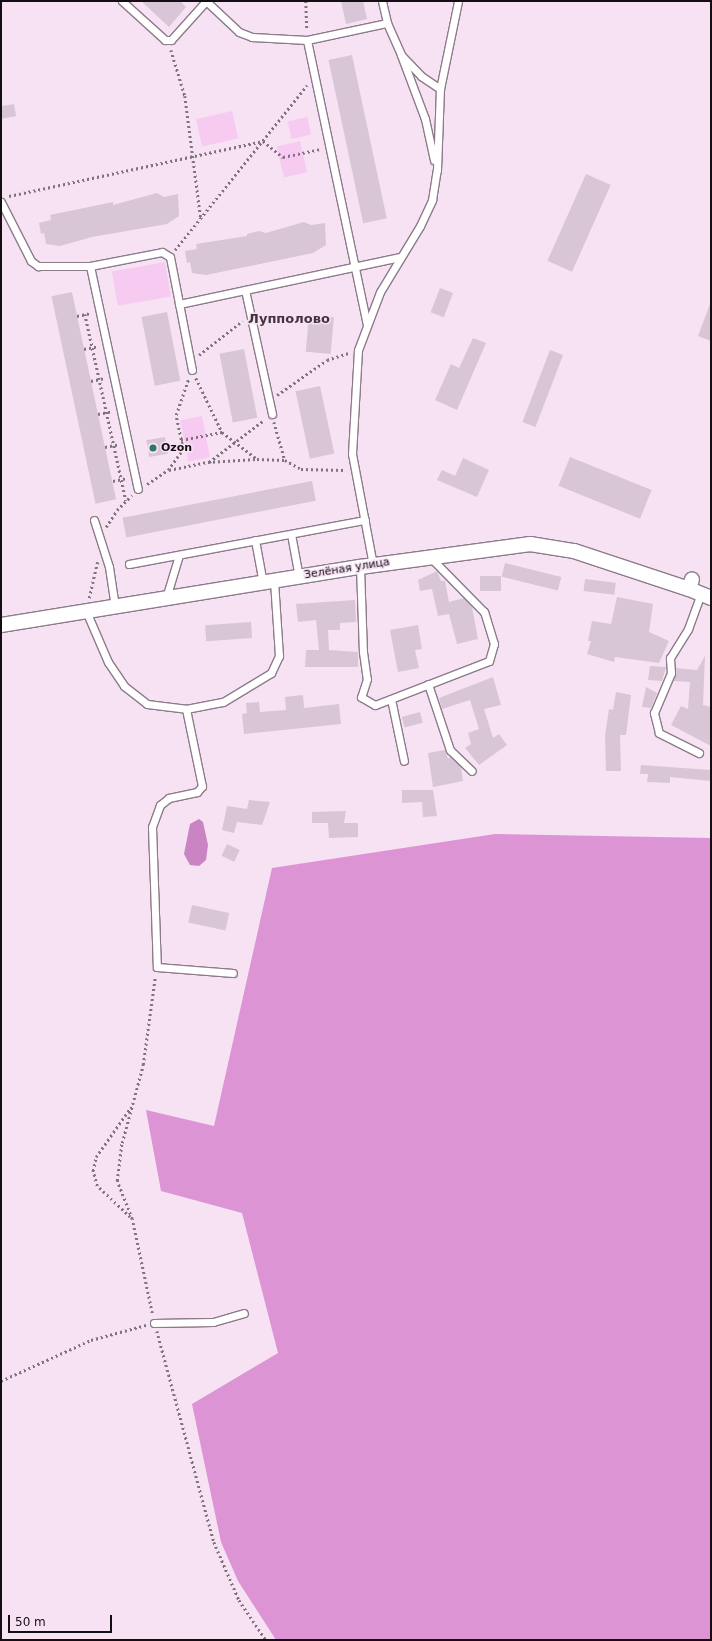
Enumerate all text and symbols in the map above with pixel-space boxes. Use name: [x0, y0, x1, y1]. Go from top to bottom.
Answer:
district label: Лупполово: [248, 311, 330, 327]
place label: Ozon: [161, 441, 192, 455]
marker: Ozon: [148, 443, 158, 453]
street label: Зелёная улица: [303, 556, 391, 582]
scale bar: [10, 1607, 114, 1633]
text: 50 m: [15, 1615, 46, 1629]

